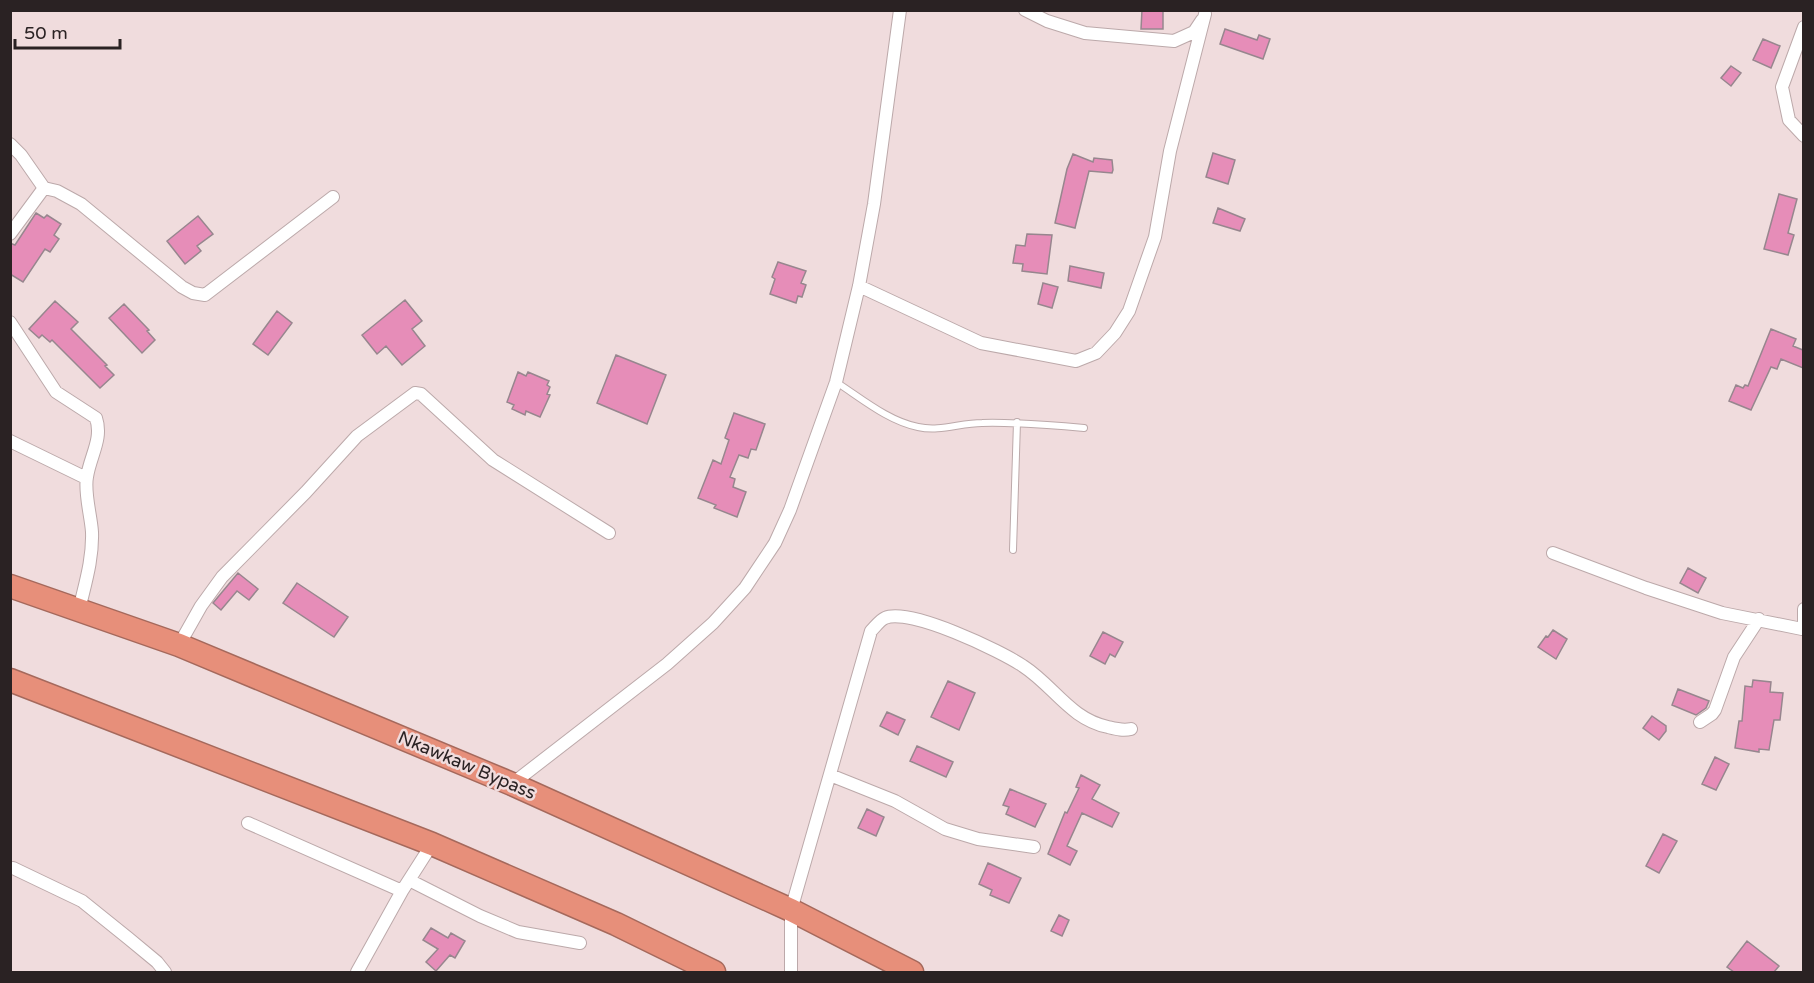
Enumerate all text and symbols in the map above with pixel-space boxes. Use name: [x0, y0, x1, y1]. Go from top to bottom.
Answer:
scale bar: [15, 12, 120, 50]
text: 50 m: [24, 22, 68, 44]
street label: Nkawkaw Bypass: [395, 726, 539, 804]

